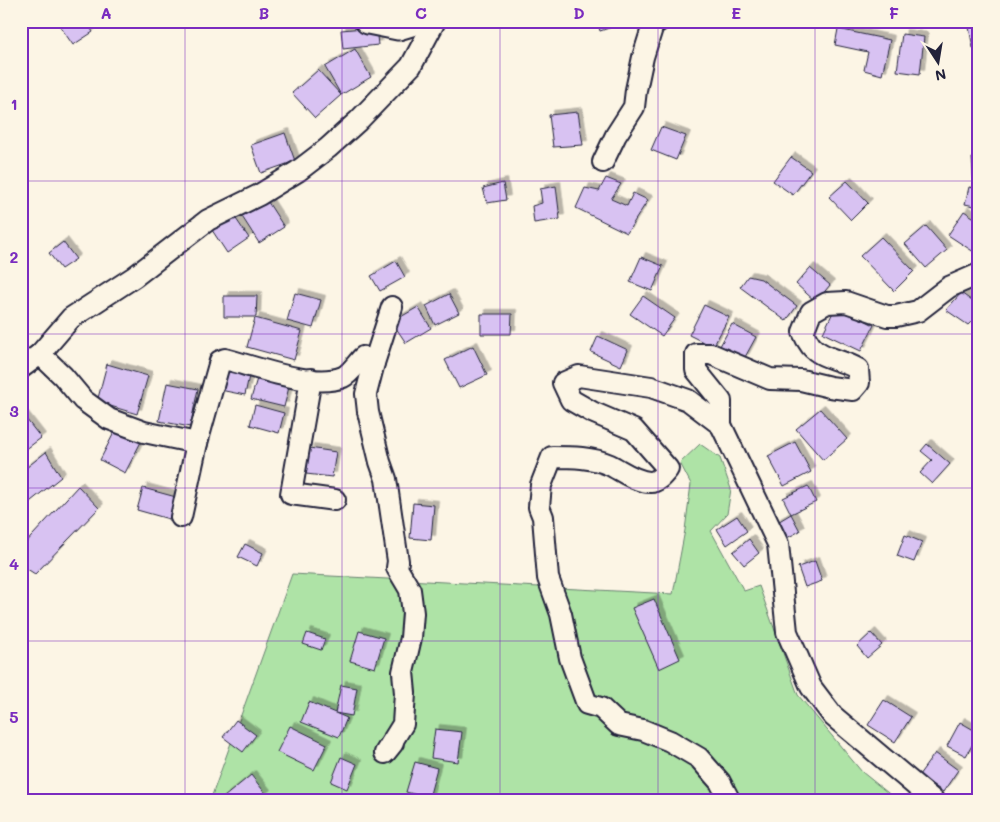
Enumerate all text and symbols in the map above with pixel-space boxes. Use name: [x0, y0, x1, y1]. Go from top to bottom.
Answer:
text: A: [100, 2, 112, 23]
text: B: [259, 2, 269, 23]
text: C: [415, 2, 427, 23]
text: D: [573, 2, 585, 23]
text: E: [731, 2, 741, 23]
text: F: [889, 2, 899, 23]
north arrow: [912, 38, 962, 88]
text: N: [934, 65, 948, 86]
text: 1: [10, 93, 18, 114]
text: 2: [10, 246, 19, 267]
text: 3: [9, 400, 19, 421]
text: 4: [9, 553, 19, 574]
text: 5: [9, 706, 19, 727]

